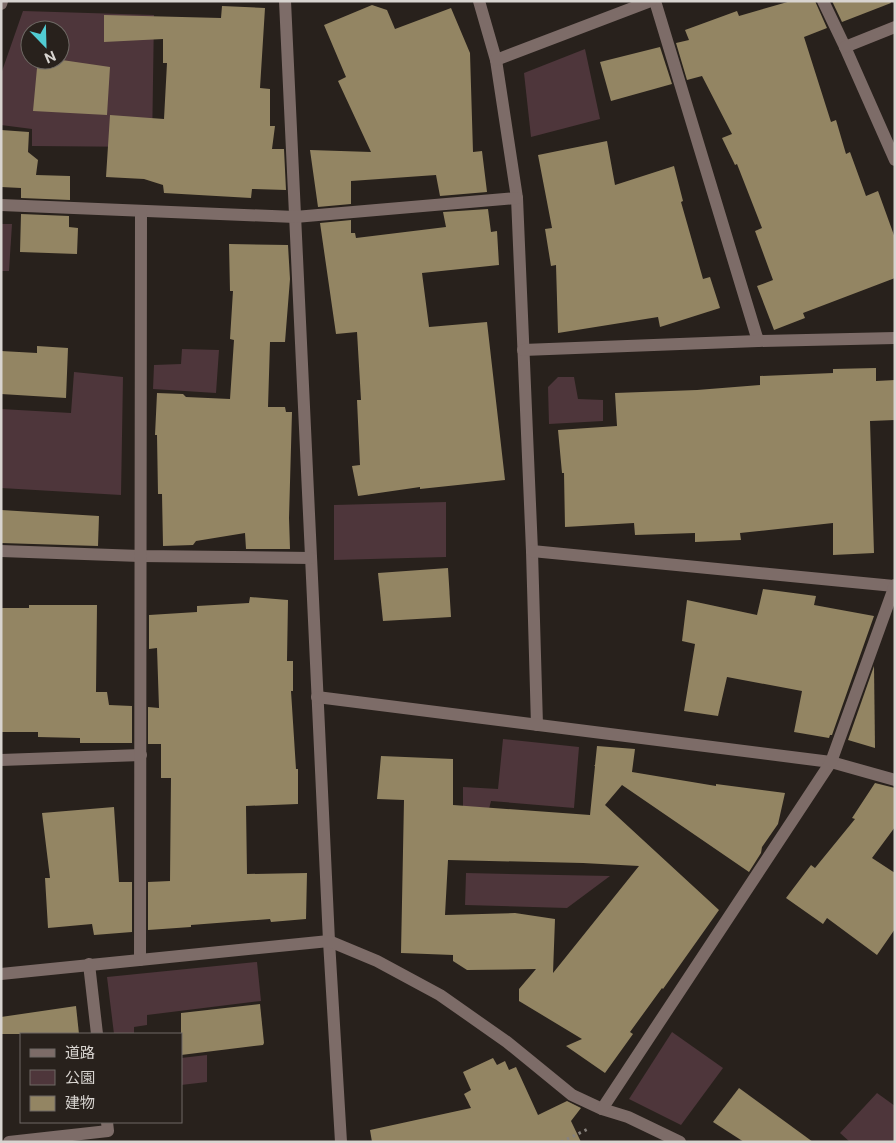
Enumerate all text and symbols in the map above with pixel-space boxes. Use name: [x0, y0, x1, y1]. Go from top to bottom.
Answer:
north arrow: [20, 20, 70, 70]
text: N: [42, 47, 58, 66]
legend: [20, 1033, 182, 1123]
text: 道路: [65, 1044, 95, 1061]
text: 公園: [65, 1069, 95, 1086]
text: 建物: [65, 1094, 95, 1111]

